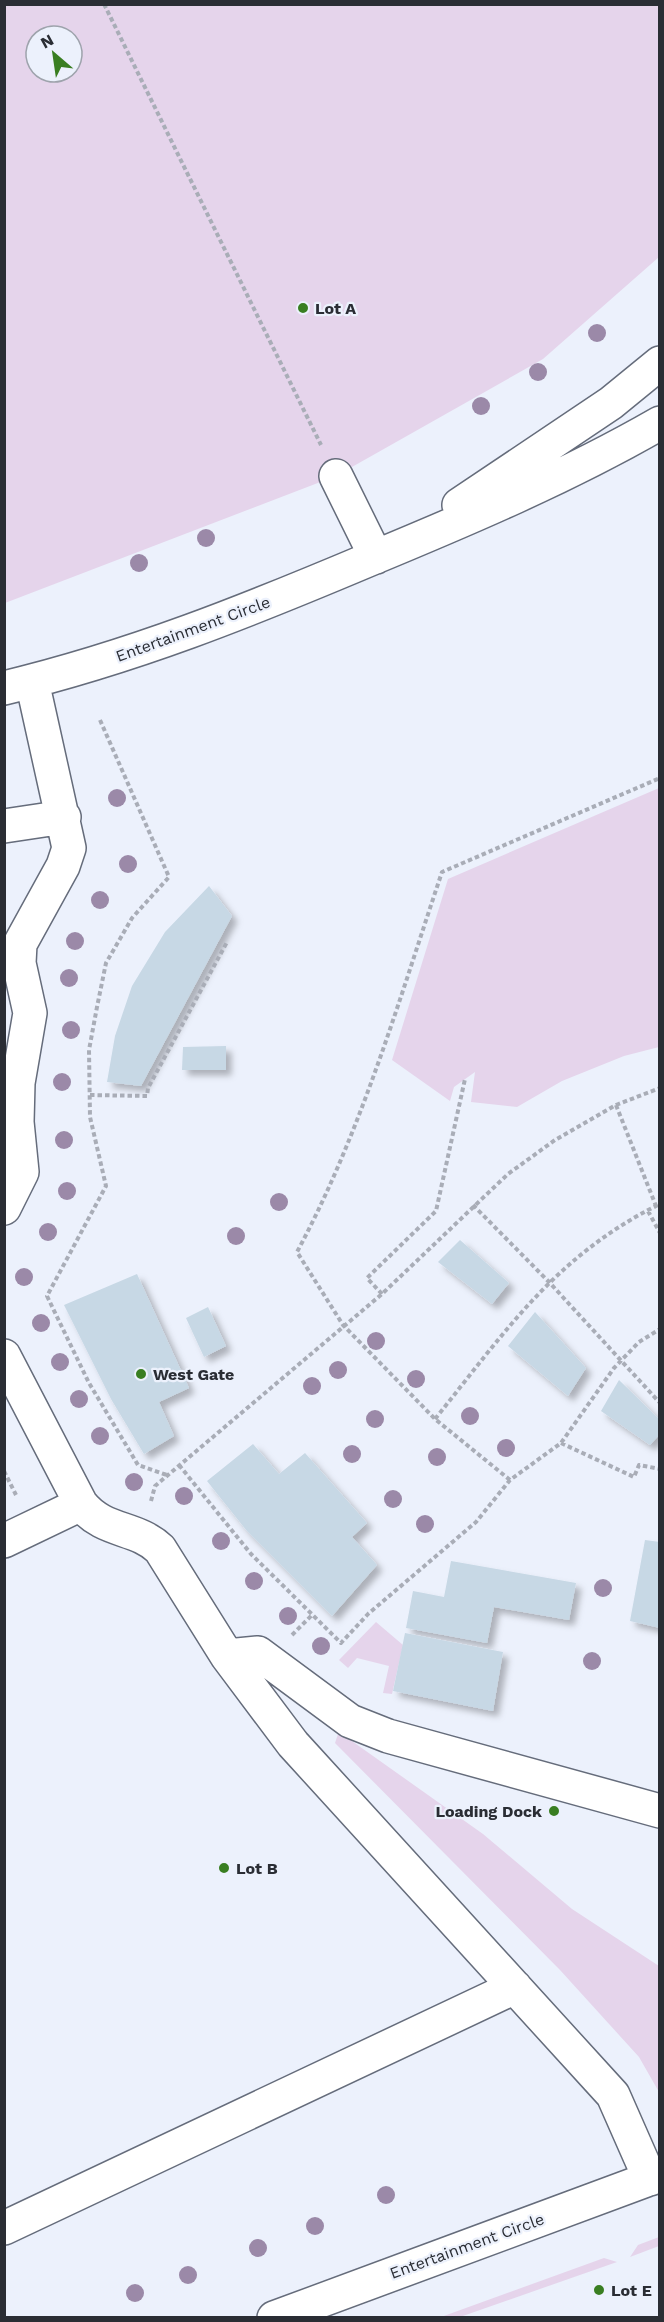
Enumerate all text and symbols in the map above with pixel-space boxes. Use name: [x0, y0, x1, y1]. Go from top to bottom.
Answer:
north arrow: [24, 24, 84, 84]
text: N: [37, 30, 57, 53]
place label: Lot A: [315, 299, 356, 318]
marker: Lot A: [296, 301, 310, 315]
street label: Entertainment Circle: [113, 592, 273, 666]
place label: West Gate: [153, 1365, 234, 1384]
marker: West Gate: [134, 1367, 148, 1381]
place label: Loading Dock: [436, 1802, 542, 1821]
marker: Loading Dock: [547, 1804, 561, 1818]
place label: Lot B: [236, 1859, 278, 1878]
marker: Lot B: [217, 1861, 231, 1875]
street label: Entertainment Circle: [387, 2209, 547, 2283]
place label: Lot E: [611, 2281, 652, 2300]
marker: Lot E: [592, 2283, 606, 2297]

